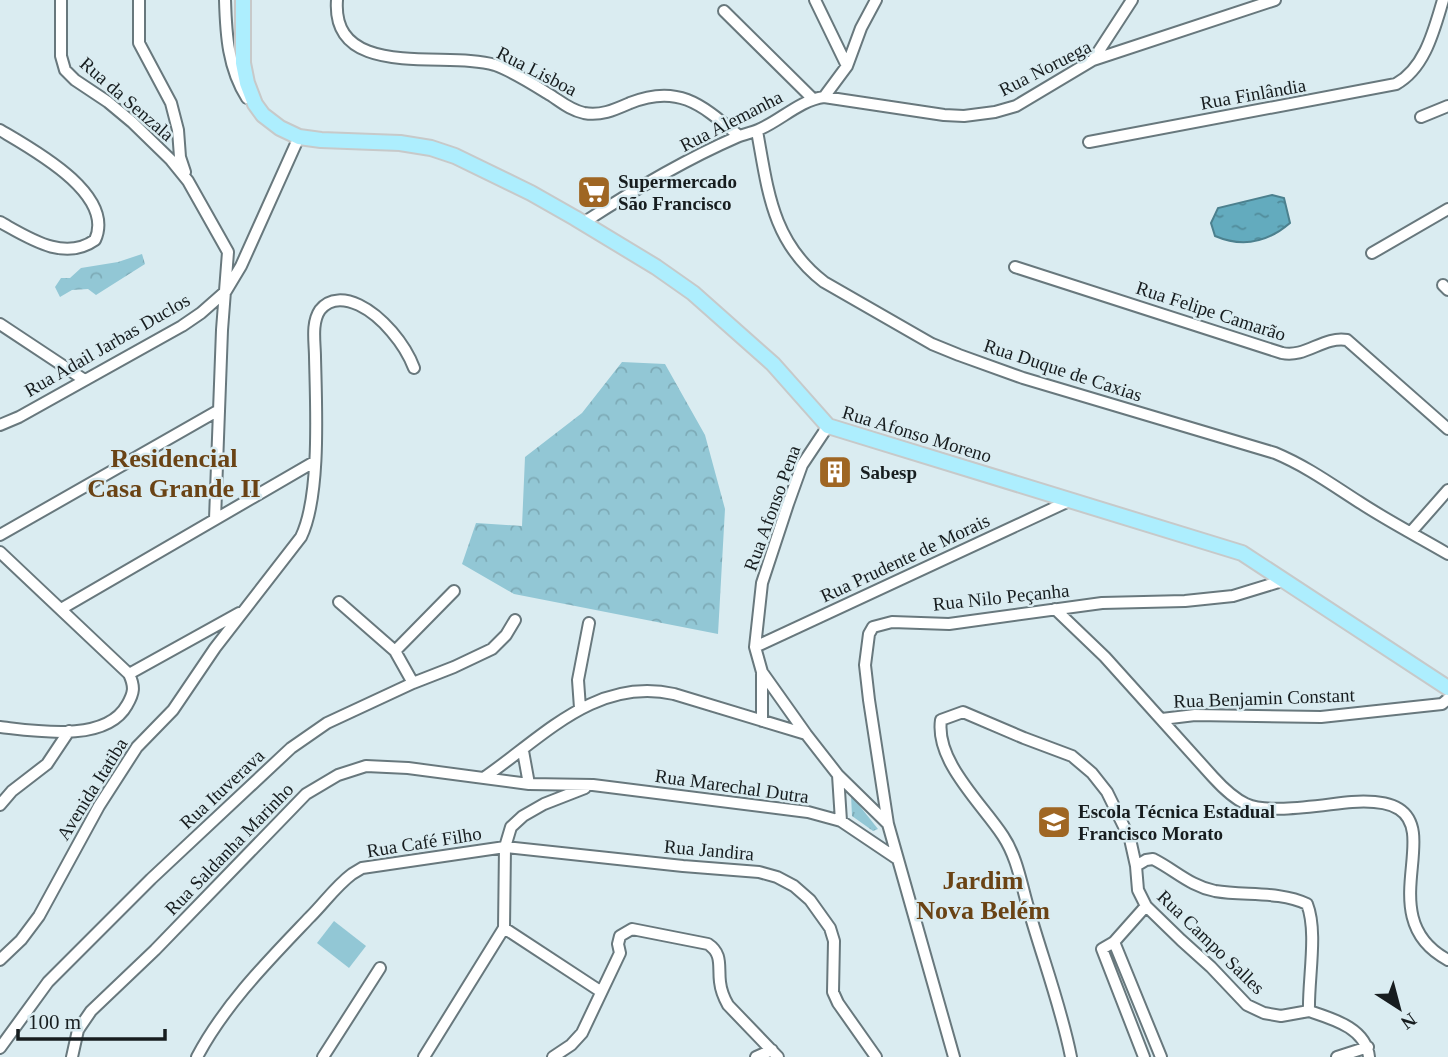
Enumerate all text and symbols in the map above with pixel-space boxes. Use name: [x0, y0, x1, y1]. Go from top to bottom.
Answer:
street label: Rua Noruega: [995, 36, 1095, 100]
street label: Rua Lisboa: [493, 42, 581, 100]
street label: Rua da Senzala: [76, 53, 179, 146]
street label: Rua Finlândia: [1198, 74, 1308, 114]
street label: Rua Alemanha: [676, 86, 786, 156]
place label: Supermercado São Francisco: [618, 171, 737, 214]
supermarket icon: Supermercado São Francisco: [575, 173, 613, 211]
street label: Rua Felipe Camarão: [1133, 277, 1289, 345]
street label: Rua Adail Jarbas Duclos: [21, 289, 193, 401]
street label: Rua Duque de Caxias: [981, 334, 1145, 406]
street label: Rua Afonso Moreno: [840, 401, 994, 467]
street label: Rua Afonso Pena: [740, 442, 805, 574]
district label: Residencial Casa Grande II: [87, 444, 261, 503]
building icon: Sabesp: [816, 453, 854, 491]
place label: Sabesp: [860, 462, 917, 483]
street label: Rua Prudente de Morais: [817, 510, 993, 606]
street label: Rua Nilo Peçanha: [932, 579, 1071, 615]
street label: Rua Benjamin Constant: [1173, 684, 1356, 712]
street label: Avenida Itatiba: [52, 734, 132, 844]
street label: Rua Ituverava: [176, 744, 269, 833]
street label: Rua Marechal Dutra: [654, 765, 811, 807]
street label: Rua Saldanha Marinho: [161, 779, 297, 919]
place label: Escola Técnica Estadual Francisco Morato: [1078, 801, 1275, 844]
school or university icon: Escola Técnica Estadual Francisco Morato: [1035, 803, 1073, 841]
street label: Rua Café Filho: [365, 823, 483, 861]
street label: Rua Jandira: [663, 836, 755, 864]
district label: Jardim Nova Belém: [916, 866, 1050, 925]
street label: Rua Campo Salles: [1153, 886, 1269, 998]
north arrow: [1364, 973, 1434, 1043]
scale bar: [18, 998, 164, 1042]
text: N: [1397, 1009, 1420, 1034]
text: 100 m: [28, 1010, 81, 1034]

